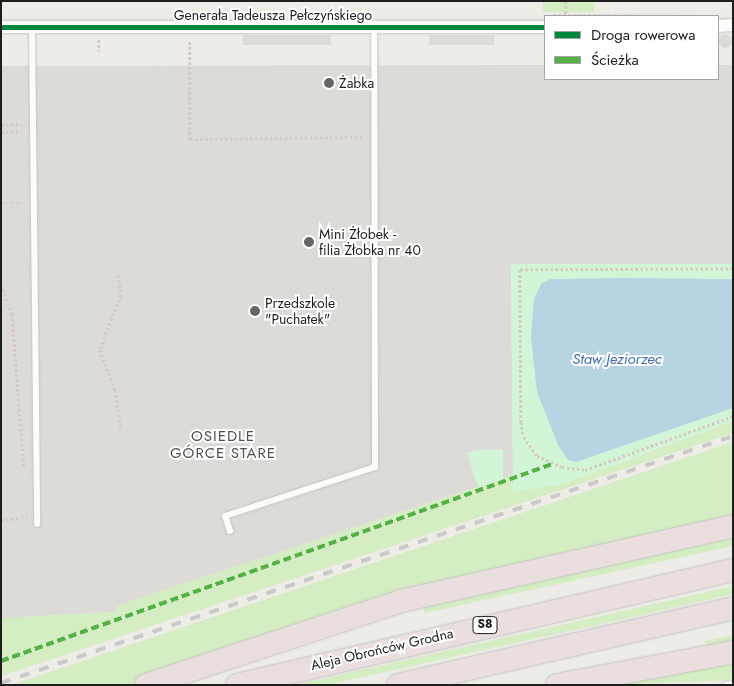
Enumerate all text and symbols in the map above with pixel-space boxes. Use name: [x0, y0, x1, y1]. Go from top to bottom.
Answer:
street label: Generała Tadeusza Pełczyńskiego: [174, 7, 372, 23]
legend: [544, 15, 719, 80]
text: Droga rowerowa: [591, 24, 695, 46]
text: Ścieżka: [591, 49, 639, 71]
place label: Żabka: [339, 75, 374, 91]
marker: Żabka: [323, 77, 335, 89]
place label: Mini Żłobek - filia Żłobka nr 40: [319, 226, 421, 258]
marker: Mini Żłobek - filia Żłobka nr 40: [303, 236, 315, 248]
place label: Przedszkole "Puchatek": [265, 295, 335, 328]
marker: Przedszkole "Puchatek": [249, 305, 261, 317]
water label: Staw Jeziorzec: [572, 351, 662, 369]
district label: OSIEDLE GÓRCE STARE: [169, 427, 277, 462]
road number: S8: [471, 616, 499, 634]
street label: Aleja Obrońców Grodna: [309, 624, 455, 674]

